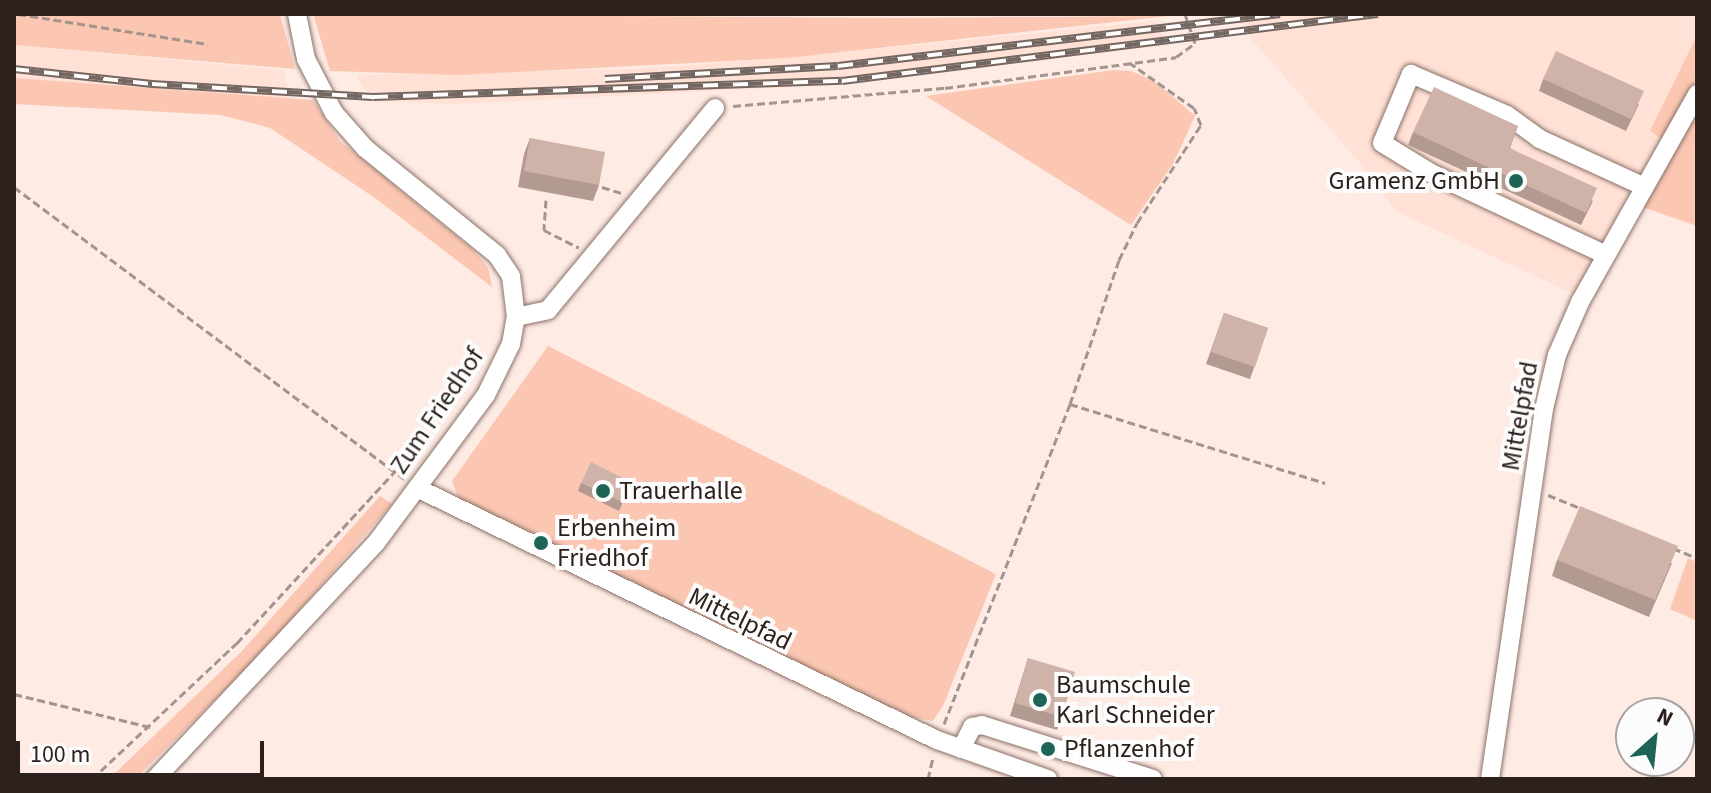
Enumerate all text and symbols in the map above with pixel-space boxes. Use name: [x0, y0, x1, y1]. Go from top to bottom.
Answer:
place label: Gramenz GmbH: [1329, 165, 1500, 197]
marker: Gramenz GmbH: [1507, 172, 1525, 190]
street label: Zum Friedhof: [383, 342, 491, 480]
street label: Mittelpfad: [1495, 359, 1545, 473]
place label: Trauerhalle: [619, 475, 743, 507]
marker: Trauerhalle: [594, 482, 612, 500]
place label: Erbenheim Friedhof: [557, 512, 676, 574]
marker: Erbenheim Friedhof: [532, 534, 550, 552]
street label: Mittelpfad: [684, 581, 796, 657]
place label: Baumschule Karl Schneider: [1056, 669, 1215, 730]
marker: Baumschule Karl Schneider: [1031, 691, 1049, 709]
north arrow: [1615, 697, 1695, 777]
text: N: [1651, 700, 1679, 735]
scale bar: [20, 725, 268, 775]
place label: Pflanzenhof: [1064, 733, 1194, 765]
text: 100 m: [30, 737, 90, 772]
marker: Pflanzenhof: [1039, 740, 1057, 758]

